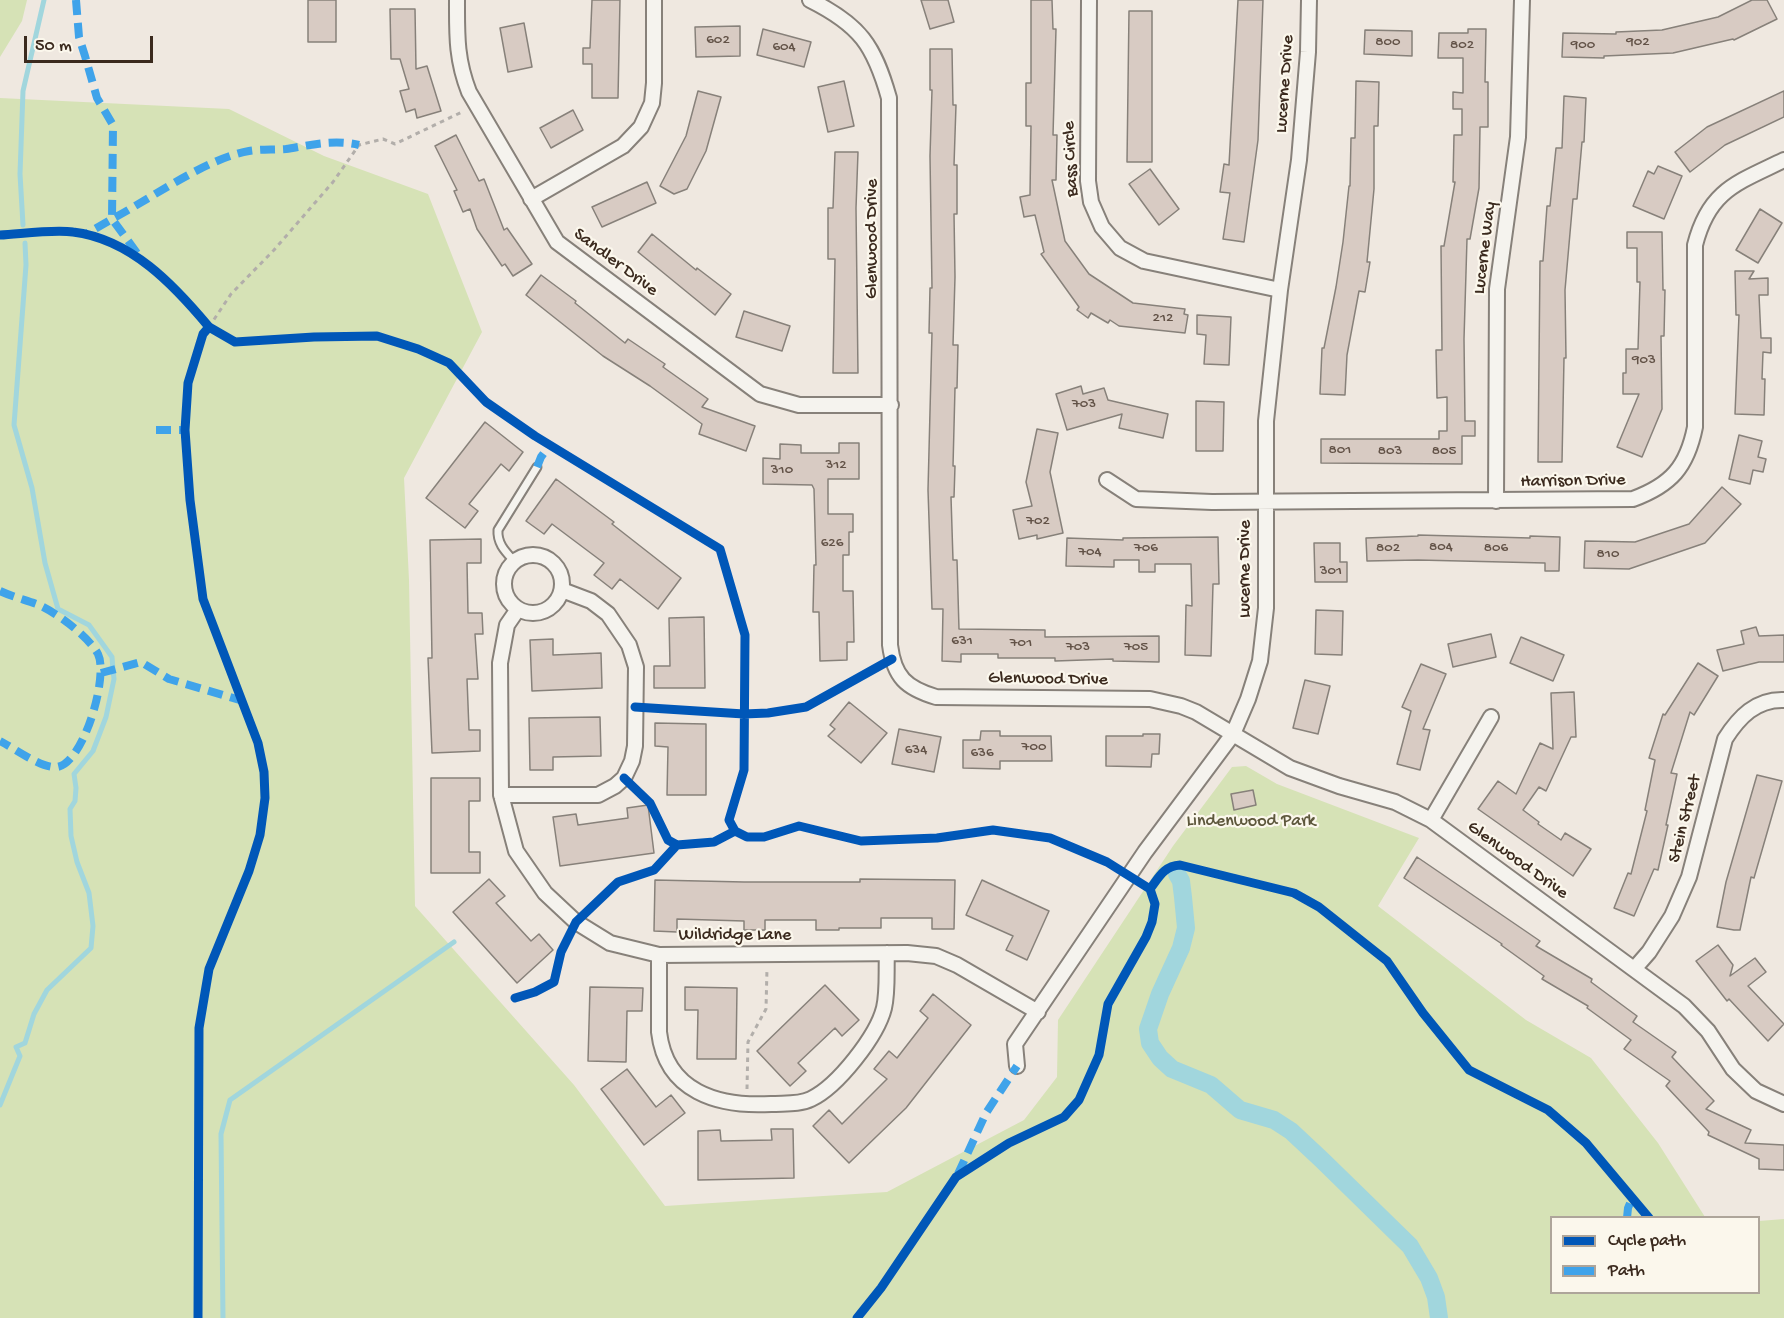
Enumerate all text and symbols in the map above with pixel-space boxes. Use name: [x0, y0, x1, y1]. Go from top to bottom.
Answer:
scale bar: [27, 24, 156, 62]
house number: 602: [706, 32, 730, 50]
street label: Lucerne Drive: [1272, 34, 1300, 134]
house number: 800: [1375, 34, 1401, 52]
house number: 902: [1626, 34, 1650, 52]
text: 50 m: [35, 36, 72, 57]
house number: 802: [1450, 37, 1474, 55]
house number: 900: [1571, 37, 1595, 55]
house number: 604: [772, 39, 796, 57]
street label: Bass Circle: [1059, 120, 1085, 198]
street label: Glenwood Drive: [862, 179, 884, 299]
street label: Lucerne Way: [1470, 200, 1502, 296]
street label: Sandler Drive: [568, 224, 662, 302]
house number: 212: [1153, 310, 1173, 328]
house number: 903: [1632, 352, 1656, 370]
house number: 703: [1072, 396, 1096, 414]
house number: 801: [1329, 442, 1351, 460]
house number: 803: [1378, 443, 1402, 461]
house number: 805: [1432, 443, 1456, 461]
house number: 312: [825, 457, 847, 475]
house number: 310: [771, 462, 793, 480]
street label: Harrison Drive: [1520, 470, 1626, 494]
house number: 702: [1026, 513, 1050, 531]
street label: Lucerne Drive: [1235, 520, 1257, 618]
house number: 626: [821, 535, 843, 553]
house number: 804: [1429, 539, 1453, 557]
house number: 706: [1134, 540, 1158, 558]
house number: 802: [1376, 540, 1400, 558]
house number: 806: [1484, 540, 1508, 558]
house number: 704: [1078, 544, 1102, 562]
house number: 810: [1597, 546, 1619, 564]
house number: 301: [1320, 563, 1342, 581]
house number: 631: [951, 633, 973, 651]
house number: 701: [1010, 635, 1032, 653]
house number: 703: [1066, 639, 1090, 657]
house number: 705: [1124, 639, 1148, 657]
street label: Glenwood Drive: [988, 668, 1108, 692]
house number: 700: [1022, 739, 1046, 757]
house number: 634: [905, 742, 927, 760]
house number: 636: [971, 745, 993, 763]
street label: Stein Street: [1665, 773, 1707, 865]
park label: Lindenwood Park: [1186, 811, 1316, 833]
street label: Glenwood Drive: [1462, 817, 1572, 905]
street label: Wildridge Lane: [679, 925, 791, 947]
legend: [1550, 1216, 1760, 1294]
text: Cycle path: [1608, 1231, 1686, 1252]
text: Path: [1608, 1261, 1645, 1282]

